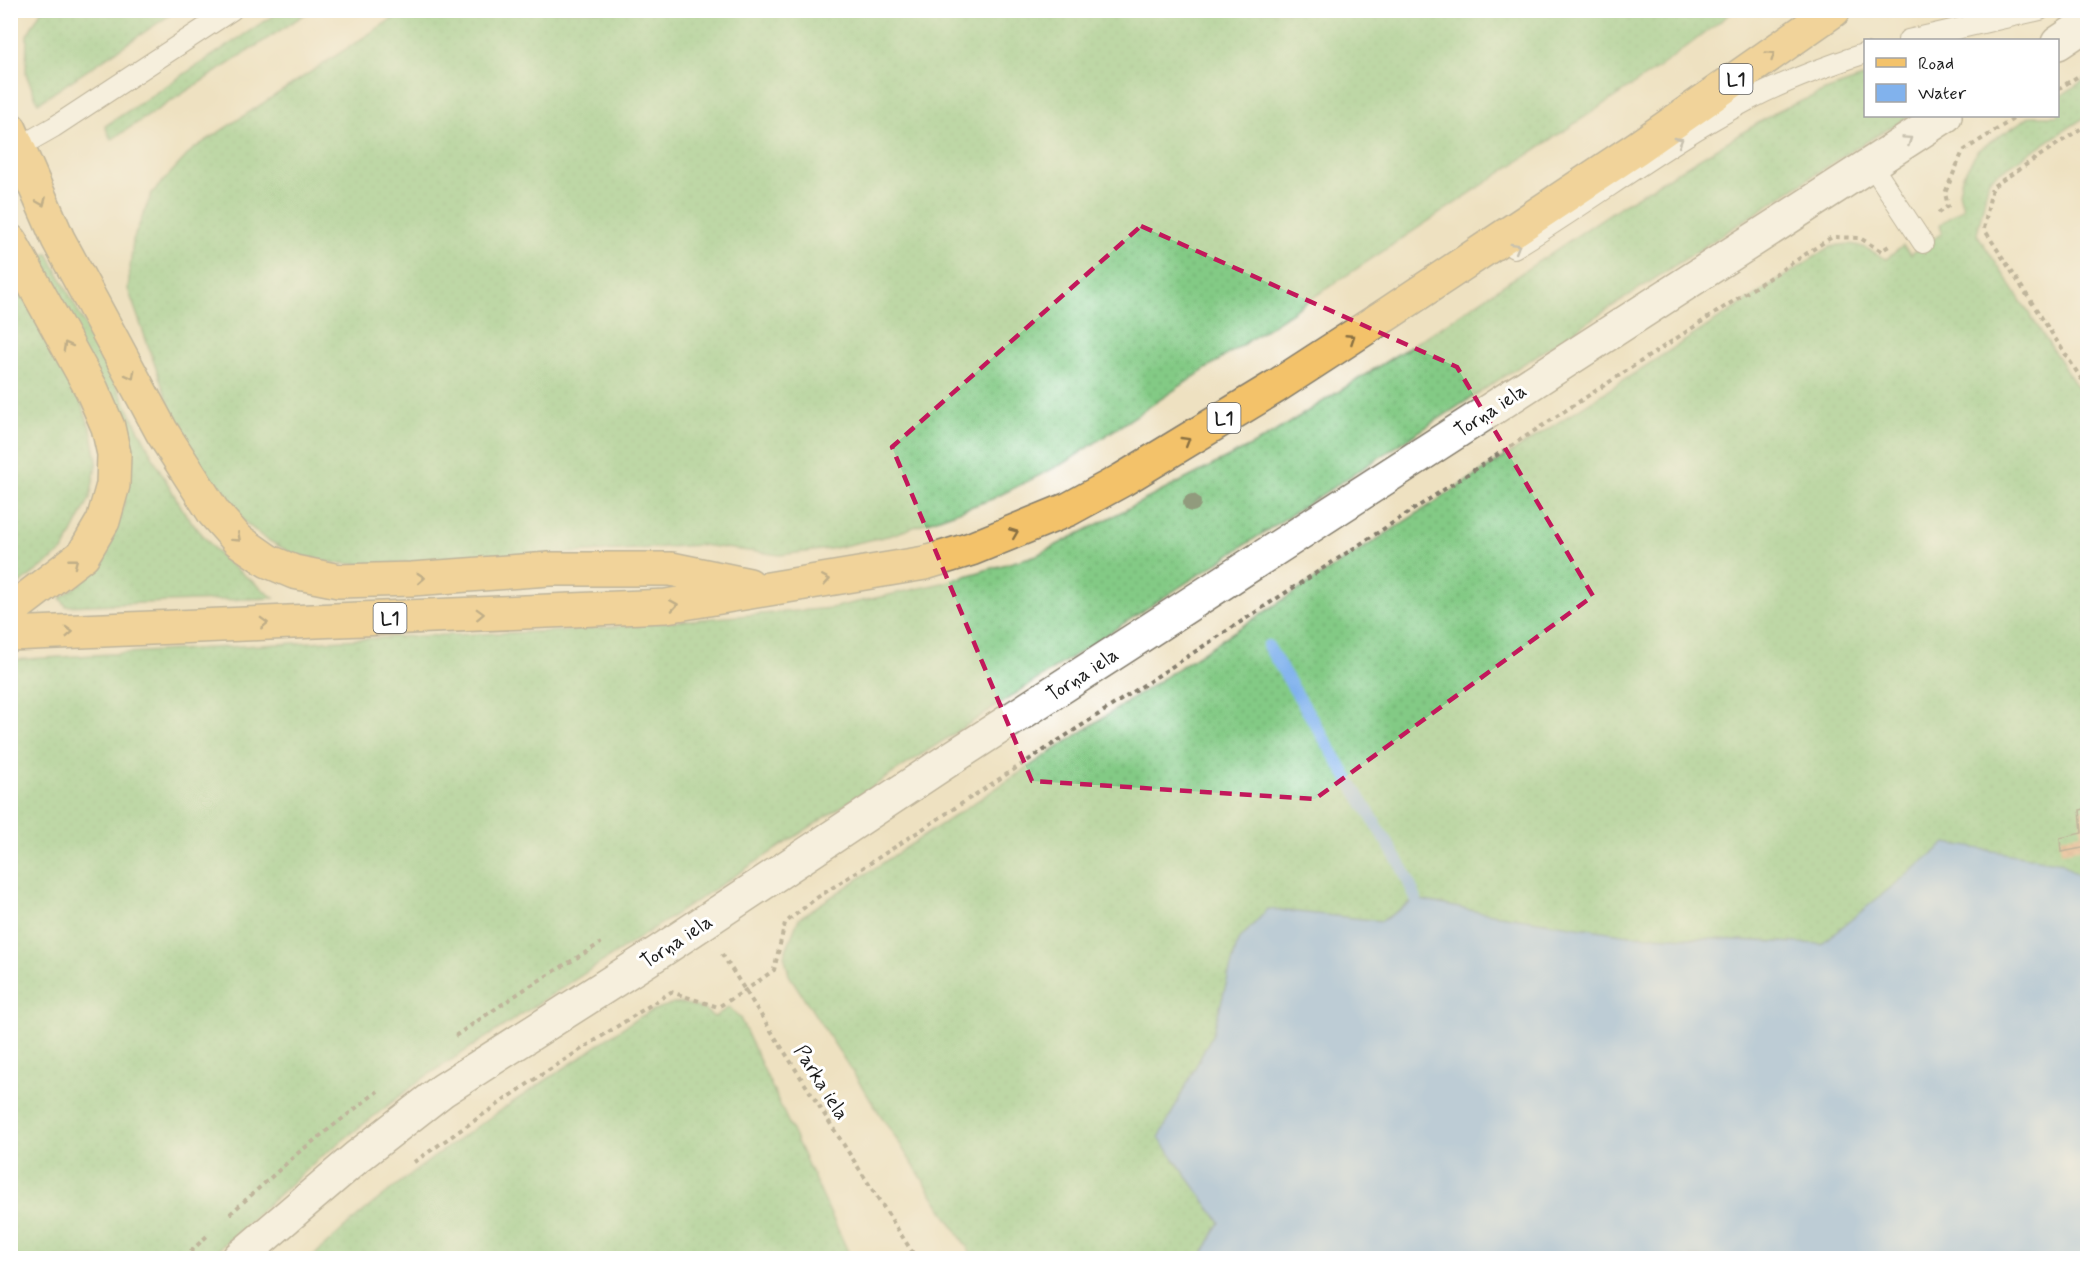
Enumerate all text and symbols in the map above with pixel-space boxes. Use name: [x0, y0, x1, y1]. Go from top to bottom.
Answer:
legend: [1864, 39, 2059, 117]
one-way arrow: [1765, 51, 1776, 62]
text: Road: [1918, 52, 1954, 76]
road number: L1: [1720, 64, 1752, 94]
text: Water: [1918, 82, 1967, 106]
one-way arrow: [1901, 136, 1912, 147]
one-way arrow: [1673, 137, 1683, 148]
one-way arrow: [35, 195, 47, 206]
one-way arrow: [1510, 243, 1520, 255]
one-way arrow: [1345, 333, 1355, 345]
one-way arrow: [63, 342, 74, 352]
one-way arrow: [124, 369, 135, 379]
street label: Torņa iela: [1449, 378, 1532, 445]
road number: L1: [1208, 403, 1240, 433]
one-way arrow: [1180, 437, 1190, 449]
one-way arrow: [1008, 528, 1019, 540]
one-way arrow: [231, 531, 241, 542]
one-way arrow: [68, 558, 79, 569]
one-way arrow: [417, 572, 426, 585]
one-way arrow: [821, 575, 830, 587]
one-way arrow: [670, 599, 679, 611]
road number: L1: [374, 603, 406, 633]
one-way arrow: [475, 608, 484, 621]
one-way arrow: [259, 617, 268, 630]
one-way arrow: [64, 625, 73, 638]
street label: Torņa iela: [1041, 642, 1124, 709]
street label: Torņa iela: [635, 909, 718, 976]
street label: Parka iela: [787, 1040, 854, 1126]

